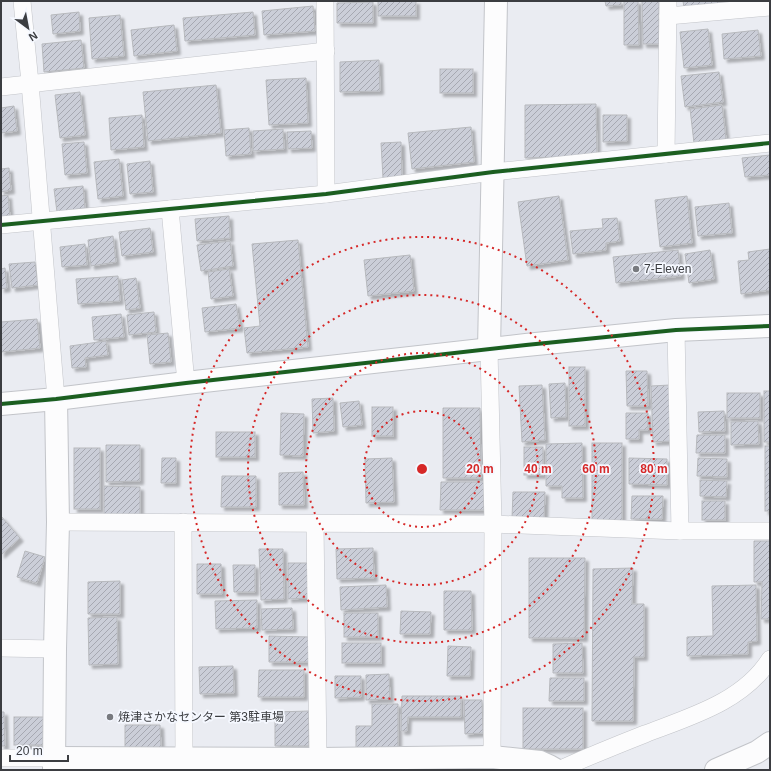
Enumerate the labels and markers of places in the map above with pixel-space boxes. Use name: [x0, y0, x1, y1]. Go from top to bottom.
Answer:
place label: 7-Eleven: [644, 262, 691, 276]
marker: 7-Eleven: [631, 264, 641, 274]
centre of rings: [415, 462, 429, 476]
place label: 焼津さかなセンター 第3駐車場: [118, 710, 284, 724]
marker: 焼津さかなセンター 第3駐車場: [105, 712, 115, 722]

